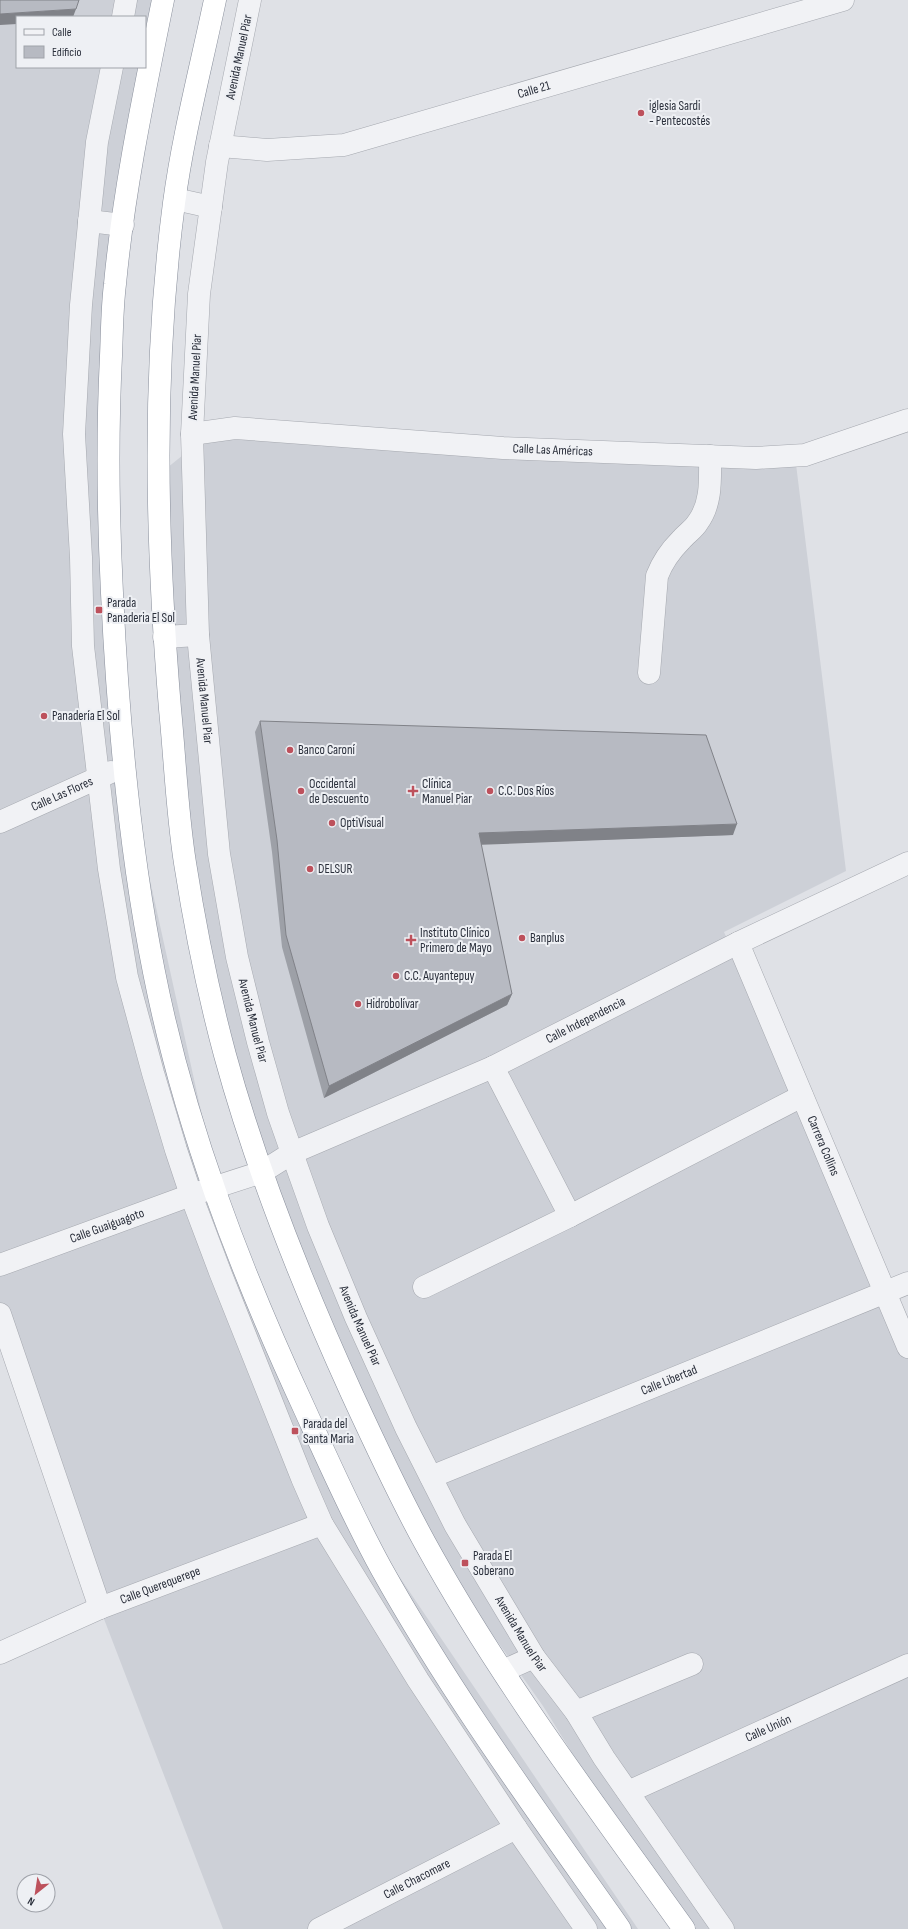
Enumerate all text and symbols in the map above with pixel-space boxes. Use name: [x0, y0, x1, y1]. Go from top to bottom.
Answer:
street label: Avenida Manuel Piar: [222, 13, 256, 102]
legend: [16, 16, 146, 68]
text: Calle: [52, 25, 72, 40]
text: Edificio: [52, 45, 81, 60]
street label: Calle 21: [516, 77, 552, 102]
place label: iglesia Sardi - Pentecostés: [649, 98, 711, 129]
marker: iglesia Sardi - Pentecostés: [636, 108, 646, 118]
street label: Avenida Manuel Piar: [185, 333, 205, 421]
street label: Calle Las Américas: [512, 440, 593, 460]
place label: Parada Panaderia El Sol: [107, 595, 175, 626]
marker: Parada Panaderia El Sol: [94, 605, 104, 615]
street label: Avenida Manuel Piar: [192, 656, 216, 745]
place label: Panadería El Sol: [52, 708, 120, 724]
marker: Panadería El Sol: [39, 711, 49, 721]
place label: Banco Caroní: [298, 742, 356, 758]
marker: Banco Caroní: [285, 745, 295, 755]
street label: Calle Las Flores: [29, 773, 96, 815]
place label: Occidental de Descuento: [309, 776, 369, 807]
place label: Clínica Manuel Piar: [422, 776, 472, 807]
place label: C.C. Dos Ríos: [498, 783, 555, 799]
marker: Clínica Manuel Piar: [407, 785, 419, 797]
marker: Occidental de Descuento: [296, 786, 306, 796]
marker: C.C. Dos Ríos: [485, 786, 495, 796]
place label: OptiVisual: [340, 815, 384, 831]
marker: OptiVisual: [327, 818, 337, 828]
place label: DELSUR: [318, 861, 353, 877]
marker: DELSUR: [305, 864, 315, 874]
place label: Instituto Clínico Primero de Mayo: [420, 925, 492, 956]
place label: Banplus: [530, 930, 565, 946]
marker: Banplus: [517, 933, 527, 943]
marker: Instituto Clínico Primero de Mayo: [405, 934, 417, 946]
place label: C.C. Auyantepuy: [404, 968, 475, 984]
marker: C.C. Auyantepuy: [391, 971, 401, 981]
street label: Avenida Manuel Piar: [234, 976, 272, 1065]
street label: Calle Independencia: [543, 993, 628, 1047]
place label: Hidrobolívar: [366, 996, 419, 1012]
marker: Hidrobolívar: [353, 999, 363, 1009]
street label: Carrera Collins: [804, 1113, 843, 1179]
street label: Calle Guaiguagoto: [68, 1205, 146, 1247]
street label: Avenida Manuel Piar: [335, 1282, 385, 1369]
street label: Calle Libertad: [639, 1362, 700, 1399]
place label: Parada del Santa Maria: [303, 1416, 354, 1447]
marker: Parada del Santa Maria: [290, 1426, 300, 1436]
place label: Parada El Soberano: [473, 1548, 514, 1579]
marker: Parada El Soberano: [460, 1558, 470, 1568]
street label: Calle Querequerepe: [118, 1563, 203, 1608]
street label: Avenida Manuel Piar: [491, 1592, 551, 1675]
street label: Calle Unión: [743, 1711, 794, 1746]
street label: Calle Chacomare: [381, 1855, 453, 1903]
north arrow: [16, 1873, 56, 1913]
text: N: [25, 1894, 37, 1908]

